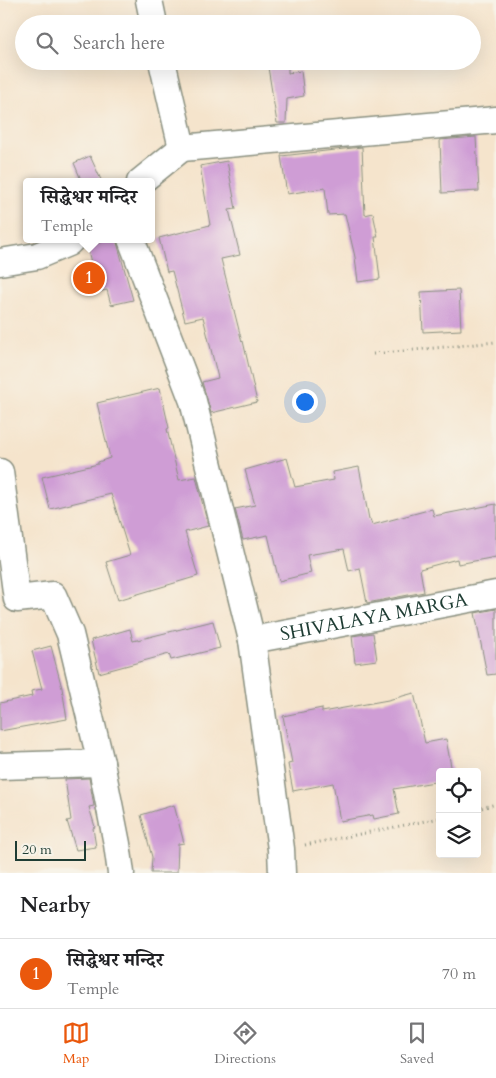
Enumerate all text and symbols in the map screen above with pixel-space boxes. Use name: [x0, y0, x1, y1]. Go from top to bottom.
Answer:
search box: [15, 15, 481, 70]
icon: search: [33, 29, 61, 57]
text: Search here: [73, 30, 165, 56]
popup: [23, 178, 155, 243]
text: सिद्धेश्वर मन्दिर: [41, 184, 137, 210]
text: Temple: [41, 215, 93, 237]
pin: 1: [73, 259, 105, 297]
your location: [292, 389, 318, 415]
street label: SHIVALAYA MARGA: [278, 587, 470, 647]
map controls: [436, 768, 481, 858]
button: locate: [436, 768, 481, 813]
button: layers: [436, 813, 481, 858]
scale bar: [15, 838, 86, 861]
text: 20 m: [22, 840, 52, 859]
text: Nearby: [20, 891, 91, 920]
text: सिद्धेश्वर मन्दिर: [67, 947, 163, 973]
text: 1: [32, 963, 40, 985]
text: 70 m: [442, 963, 476, 985]
text: Temple: [67, 978, 119, 1000]
tab: Map: [62, 1019, 90, 1068]
tab: Directions: [214, 1019, 276, 1068]
tab: Saved: [400, 1019, 434, 1068]

